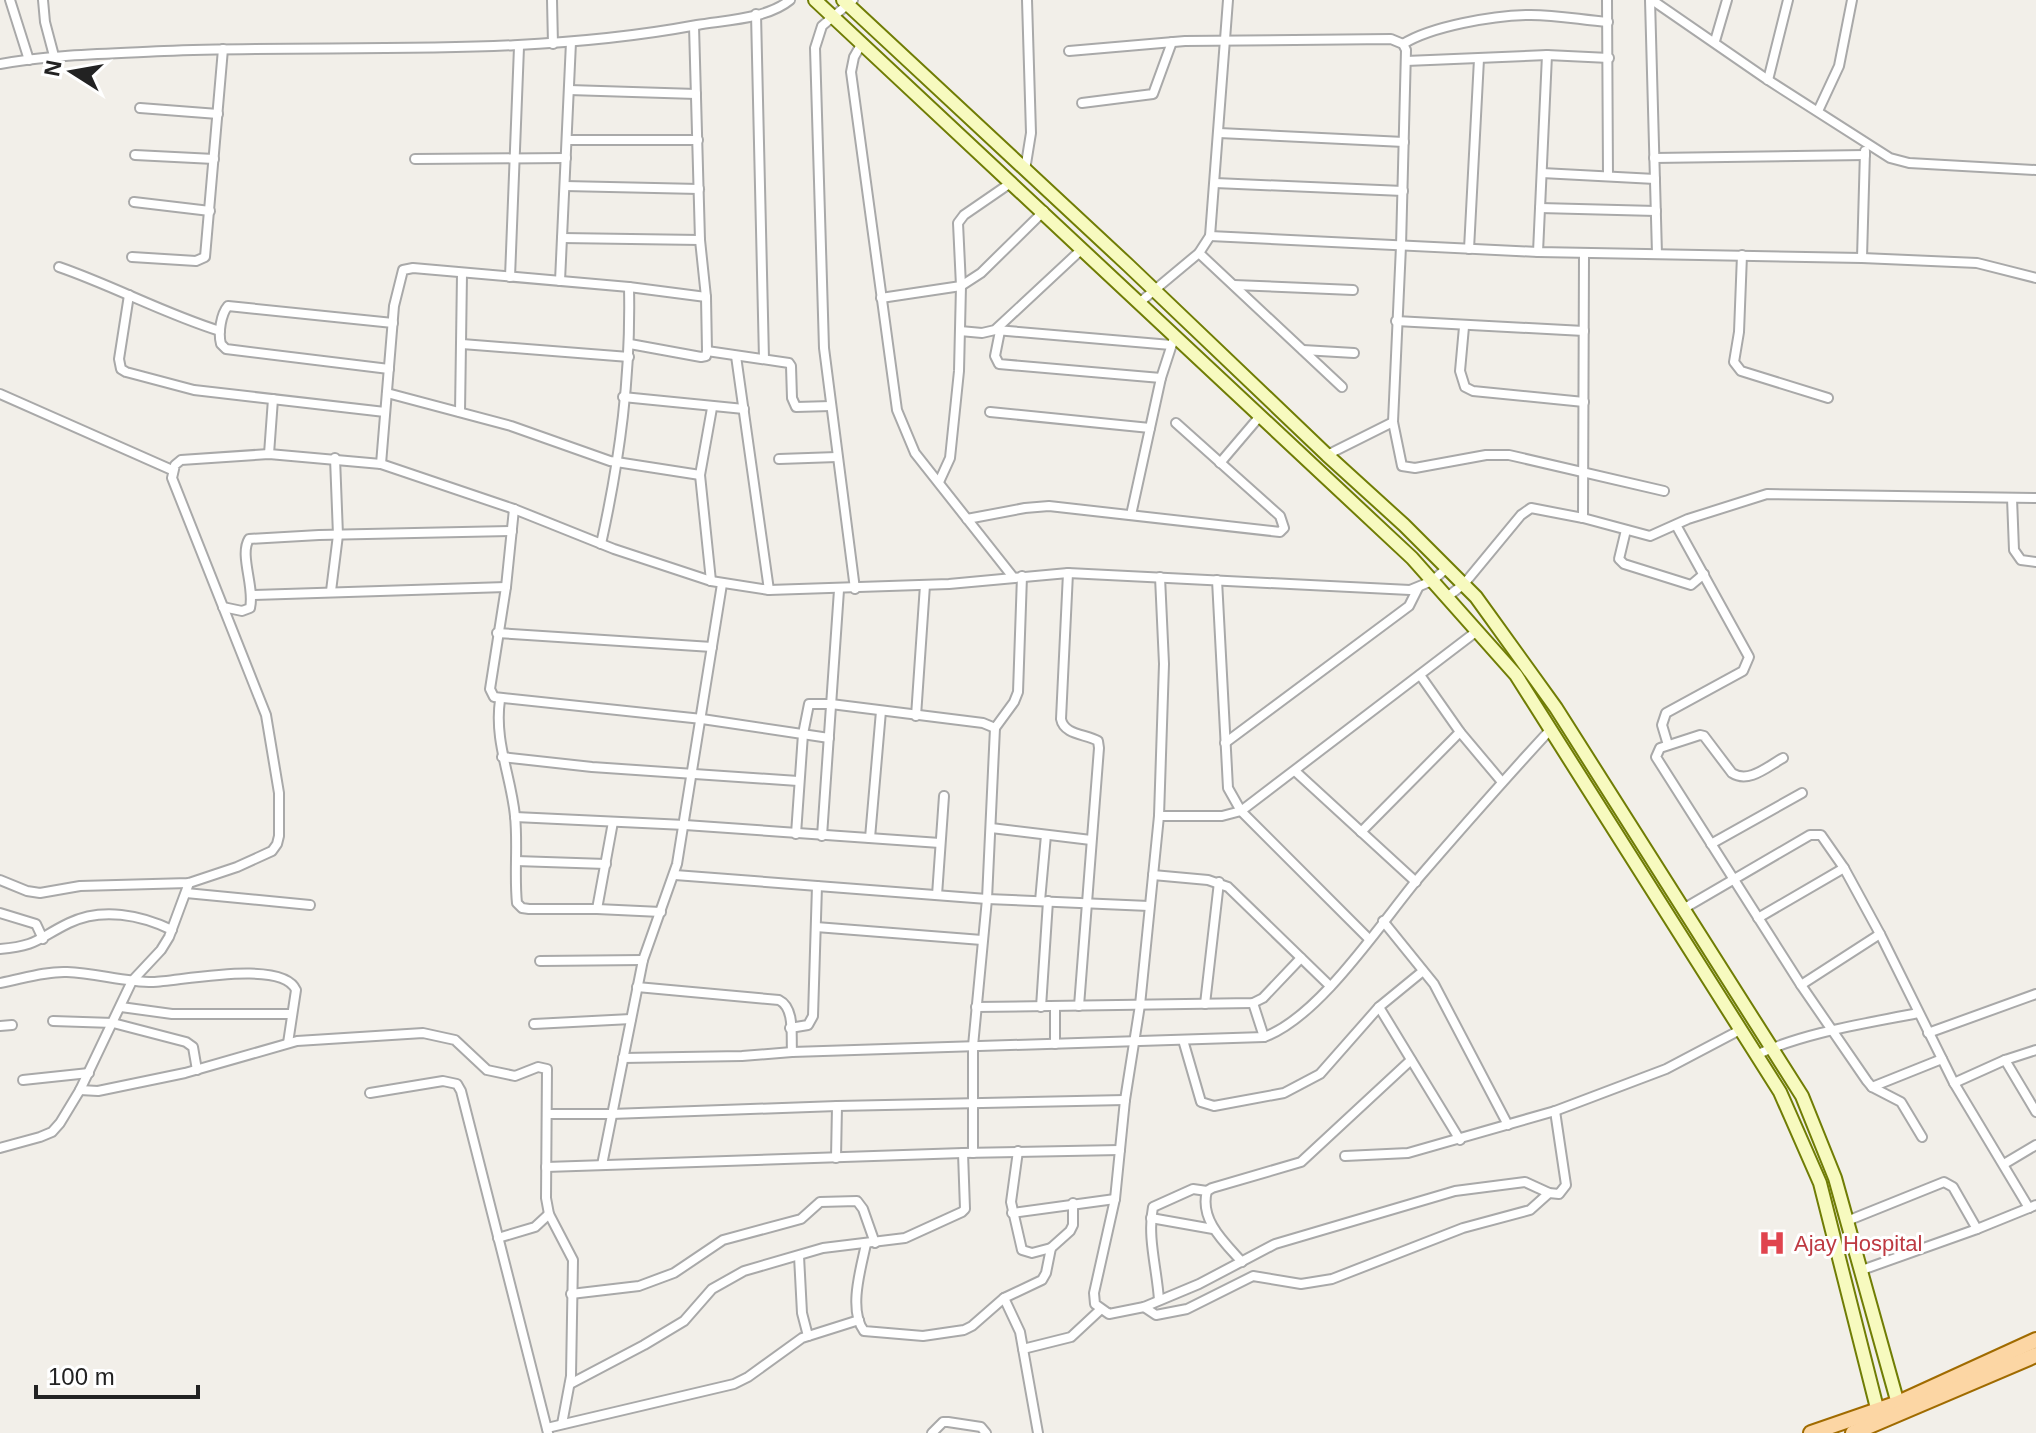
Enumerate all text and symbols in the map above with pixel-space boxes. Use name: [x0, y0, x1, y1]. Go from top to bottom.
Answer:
north arrow: [32, 32, 112, 112]
text: N: [39, 58, 67, 78]
hospital icon: Ajay Hospital: [1757, 1228, 1787, 1258]
place label: Ajay Hospital: [1794, 1231, 1922, 1256]
scale bar: [36, 1349, 198, 1399]
text: 100 m: [48, 1363, 115, 1390]

